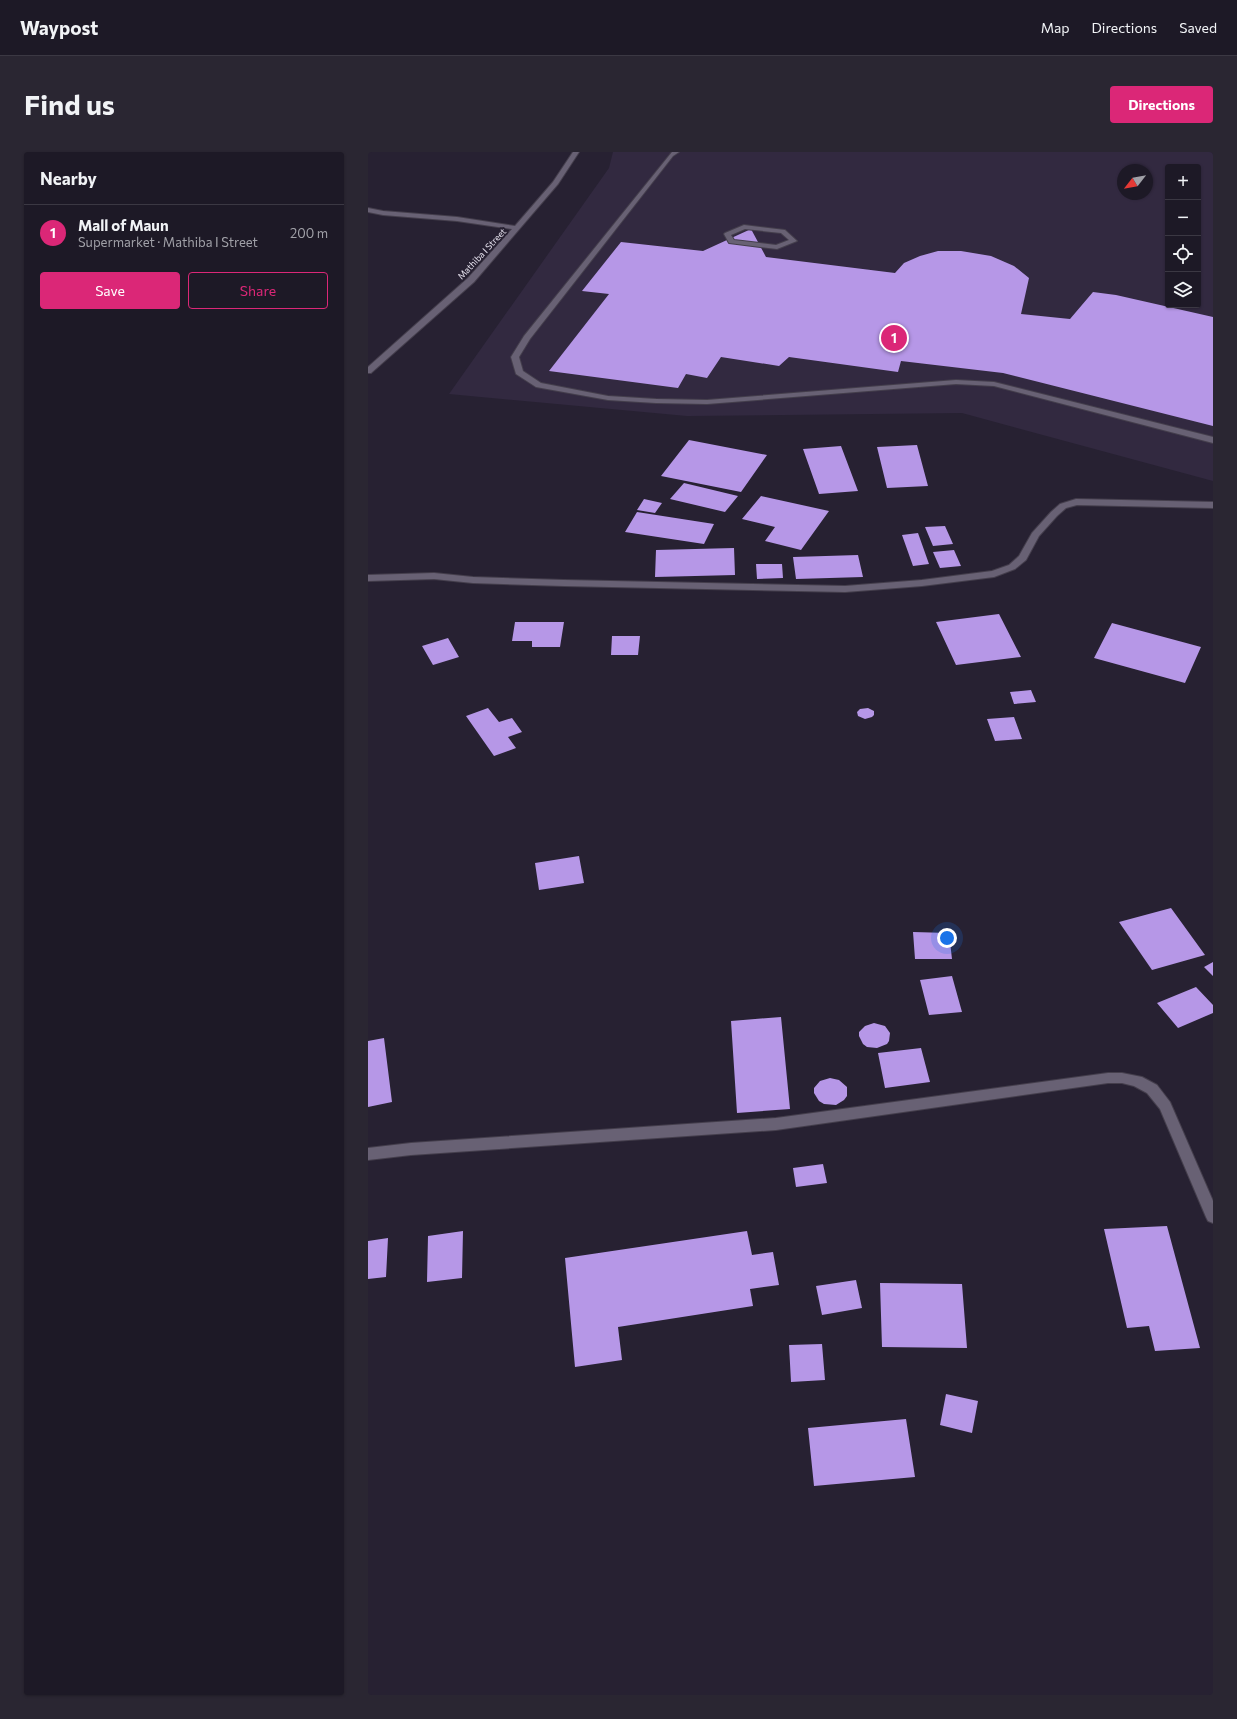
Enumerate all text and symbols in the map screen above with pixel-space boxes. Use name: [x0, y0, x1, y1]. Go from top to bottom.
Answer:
text: Waypost: [20, 16, 98, 39]
text: Map: [1041, 19, 1070, 36]
text: Directions: [1092, 19, 1157, 36]
text: Saved: [1179, 19, 1217, 36]
button: Directions: [1110, 86, 1213, 123]
text: Find us: [24, 87, 115, 121]
north arrow: [1117, 164, 1153, 200]
map controls: [1165, 164, 1201, 308]
button: +: [1165, 164, 1201, 200]
text: Nearby: [40, 168, 97, 189]
button: −: [1165, 200, 1201, 236]
text: Mall of Maun: [78, 216, 169, 234]
text: 1: [50, 225, 56, 241]
text: 200 m: [290, 225, 328, 241]
street label: Mathiba I Street: [455, 226, 508, 281]
text: Supermarket · Mathiba I Street: [78, 234, 258, 250]
button: locate: [1165, 236, 1201, 272]
button: Save: [40, 272, 180, 309]
button: Share: [188, 272, 328, 309]
button: layers: [1165, 272, 1201, 308]
pin: 1: [881, 323, 907, 353]
your location: [937, 928, 957, 948]

